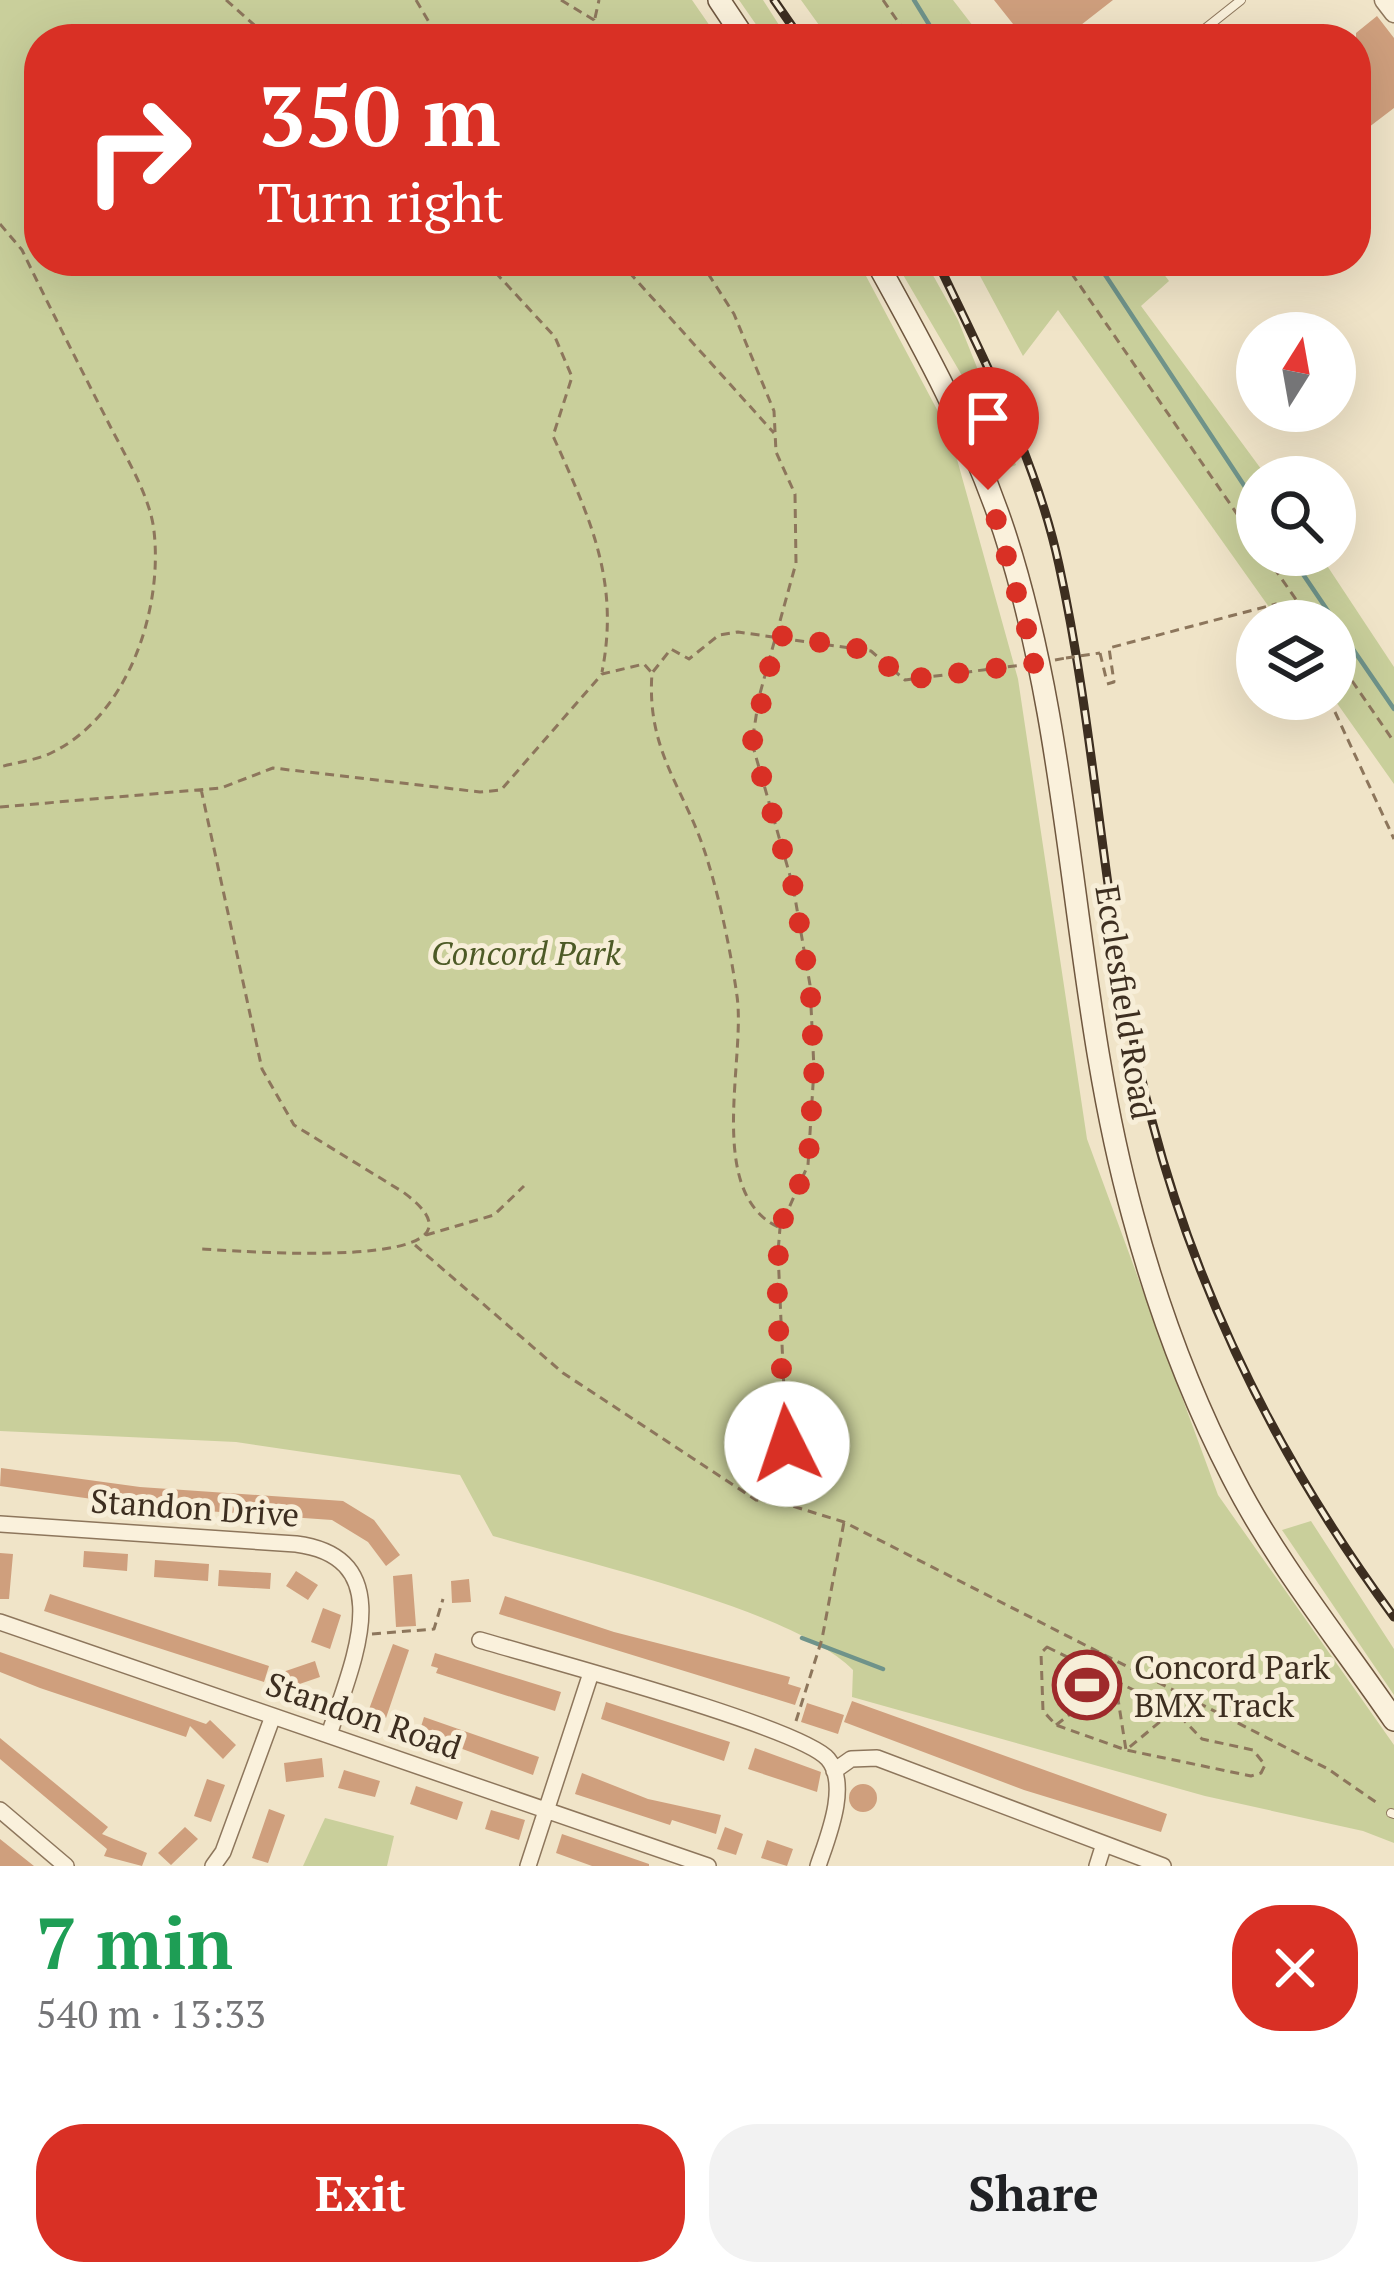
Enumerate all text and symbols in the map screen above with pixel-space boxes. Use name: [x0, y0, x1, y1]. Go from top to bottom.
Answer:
text: 350 m: [258, 59, 501, 170]
icon: right: [60, 72, 216, 228]
text: Turn right: [258, 166, 504, 237]
north arrow: [1236, 312, 1356, 432]
map controls: [1236, 312, 1356, 720]
pin: [937, 367, 1039, 490]
icon: arrive: [955, 385, 1021, 451]
button: search: [1236, 456, 1356, 576]
button: layers: [1236, 600, 1356, 720]
street label: Ecclesfield Road: [1086, 882, 1166, 1122]
park label: Concord Park: [431, 931, 621, 974]
position arrow: [724, 1381, 850, 1507]
street label: Standon Drive: [89, 1478, 301, 1536]
place label: Concord Park BMX Track: [1134, 1645, 1331, 1726]
sports icon: Concord Park BMX Track: [1052, 1650, 1122, 1720]
street label: Standon Road: [261, 1661, 467, 1769]
text: 7 min: [36, 1894, 233, 1990]
button: close: [1232, 1905, 1358, 2031]
text: 540 m · 13:33: [36, 1987, 266, 2039]
button: Exit: [36, 2124, 685, 2262]
button: Share: [709, 2124, 1358, 2262]

